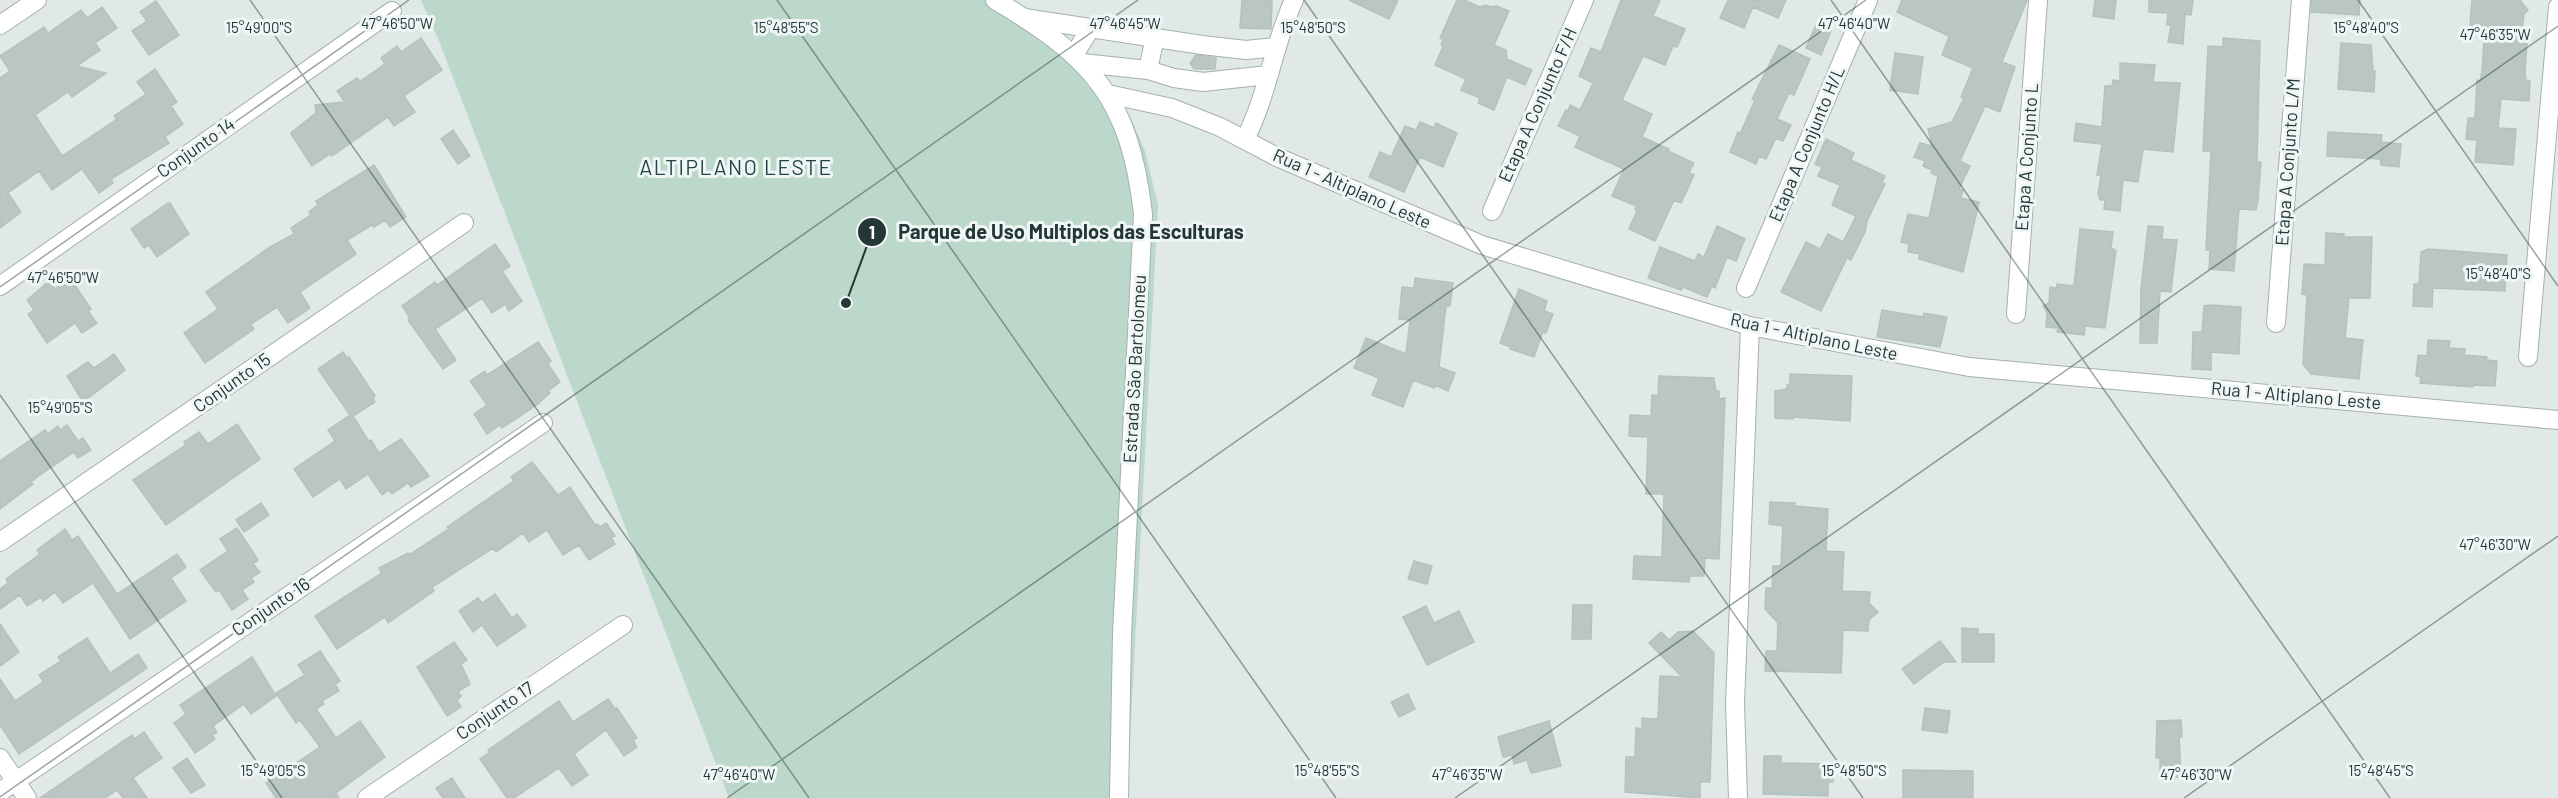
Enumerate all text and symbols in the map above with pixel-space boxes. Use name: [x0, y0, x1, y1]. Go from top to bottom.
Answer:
text: 47°46'50"W: [361, 14, 433, 32]
text: 47°46'45"W: [1089, 14, 1161, 32]
text: 47°46'40"W: [1818, 14, 1890, 32]
text: 15°49'00"S: [226, 18, 292, 36]
text: 15°48'55"S: [754, 18, 818, 36]
text: 15°48'50"S: [1280, 18, 1346, 36]
text: 15°48'40"S: [2333, 18, 2399, 36]
street label: Etapa A Conjunto F/H: [1493, 24, 1581, 185]
text: 47°46'35"W: [2459, 25, 2531, 43]
street label: Etapa A Conjunto H/L: [1763, 62, 1849, 225]
street label: Etapa A Conjunto L/M: [2270, 77, 2304, 247]
street label: Etapa A Conjunto L: [2010, 82, 2042, 232]
street label: Conjunto 14: [152, 112, 239, 182]
street label: Rua 1 - Altiplano Leste: [1270, 143, 1435, 233]
district label: ALTIPLANO LESTE: [639, 154, 833, 179]
callout: Parque de Uso Multiplos das Esculturas: [857, 213, 1256, 251]
text: Parque de Uso Multiplos das Esculturas: [898, 219, 1244, 243]
text: 1: [869, 221, 875, 243]
text: 15°48'40"S: [2465, 264, 2531, 282]
text: 47°46'50"W: [27, 268, 99, 286]
street label: Estrada São Bartolomeu: [1118, 274, 1150, 464]
street label: Rua 1 - Altiplano Leste: [1728, 308, 1900, 365]
street label: Conjunto 15: [188, 348, 274, 417]
street label: Rua 1 - Altiplano Leste: [2210, 377, 2382, 413]
text: 15°49'05"S: [27, 398, 93, 416]
text: 47°46'30"W: [2459, 535, 2531, 553]
street label: Conjunto 16: [227, 572, 314, 640]
street label: Conjunto 17: [452, 676, 538, 744]
text: 15°49'05"S: [240, 761, 306, 779]
text: 15°48'55"S: [1295, 761, 1359, 779]
text: 15°48'50"S: [1821, 761, 1887, 779]
text: 15°48'45"S: [2348, 761, 2414, 779]
text: 47°46'40"W: [703, 765, 775, 783]
text: 47°46'35"W: [1431, 765, 1503, 783]
text: 47°46'30"W: [2160, 765, 2232, 783]

